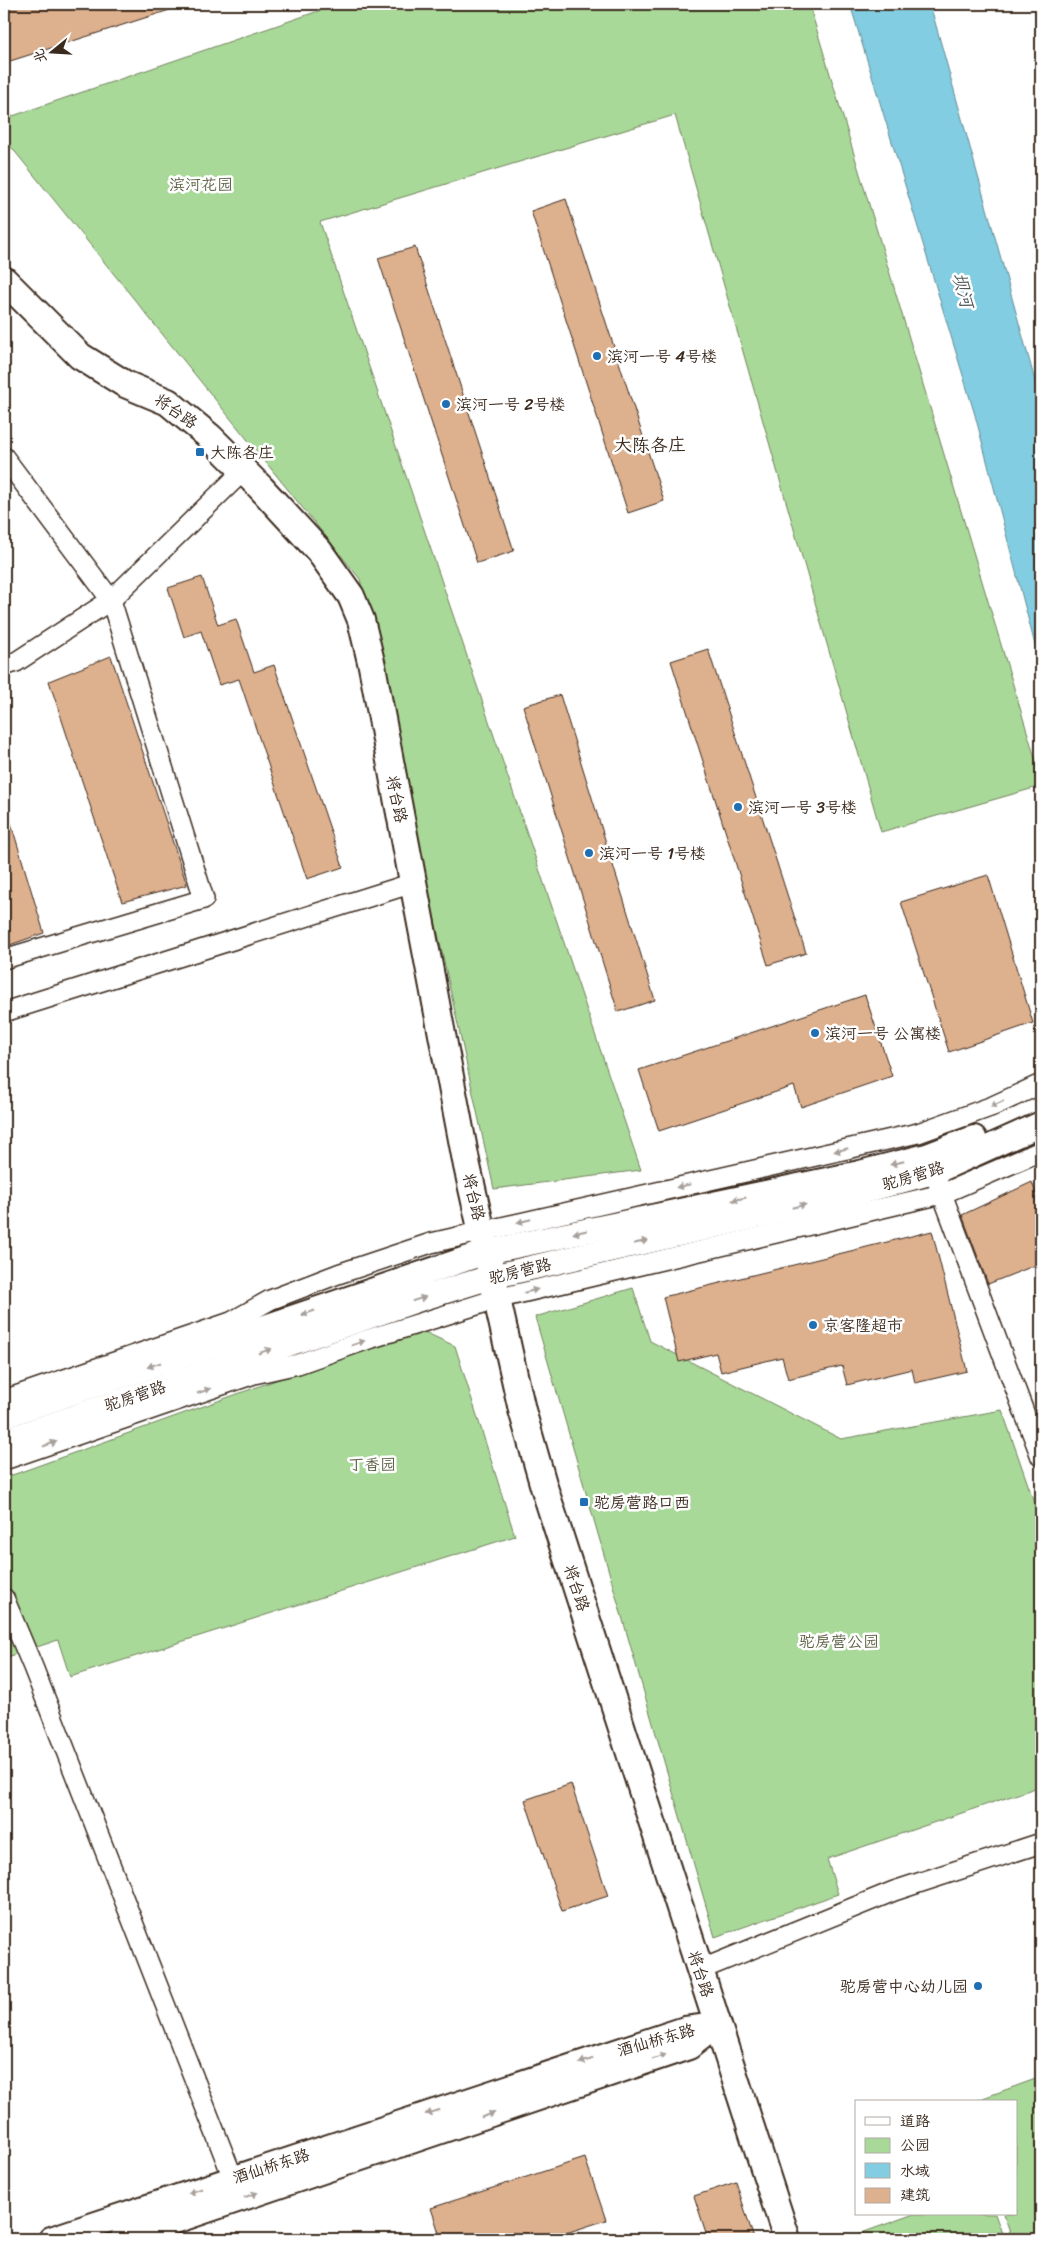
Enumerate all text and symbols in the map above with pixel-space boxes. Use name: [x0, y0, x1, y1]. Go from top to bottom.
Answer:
north arrow: [28, 28, 78, 78]
text: 北: [26, 45, 54, 66]
park label: 滨河花园: [169, 170, 233, 199]
water label: 坝河: [943, 268, 984, 314]
place label: 滨河一号 4号楼: [607, 342, 717, 371]
marker: 滨河一号 4号楼: [591, 350, 603, 362]
street label: 将台路: [148, 385, 204, 437]
place label: 滨河一号 2号楼: [456, 390, 565, 419]
marker: 滨河一号 2号楼: [440, 398, 452, 410]
district label: 大陈各庄: [614, 429, 686, 461]
place label: 大陈各庄: [210, 438, 274, 467]
marker: 大陈各庄: [194, 446, 206, 458]
street label: 将台路: [378, 773, 416, 825]
place label: 滨河一号 3号楼: [748, 793, 857, 822]
marker: 滨河一号 3号楼: [732, 801, 744, 813]
place label: 滨河一号 1号楼: [599, 839, 706, 868]
marker: 滨河一号 1号楼: [583, 847, 595, 859]
place label: 滨河一号 公寓楼: [825, 1019, 941, 1048]
marker: 滨河一号 公寓楼: [809, 1027, 821, 1039]
one-way arrow: [990, 1101, 1004, 1109]
one-way arrow: [834, 1146, 849, 1154]
street label: 驼房营路: [878, 1153, 948, 1199]
one-way arrow: [890, 1159, 905, 1167]
street label: 将台路: [454, 1170, 494, 1224]
one-way arrow: [675, 1182, 690, 1190]
one-way arrow: [730, 1195, 746, 1203]
one-way arrow: [792, 1202, 807, 1210]
one-way arrow: [517, 1217, 532, 1225]
one-way arrow: [572, 1228, 587, 1236]
one-way arrow: [634, 1238, 650, 1246]
street label: 驼房营路: [485, 1249, 555, 1293]
one-way arrow: [523, 1287, 538, 1295]
one-way arrow: [412, 1295, 427, 1303]
one-way arrow: [300, 1310, 315, 1317]
place label: 京客隆超市: [823, 1311, 903, 1340]
marker: 京客隆超市: [807, 1319, 819, 1331]
one-way arrow: [351, 1339, 366, 1346]
one-way arrow: [258, 1347, 273, 1355]
one-way arrow: [146, 1362, 161, 1369]
street label: 驼房营路: [100, 1372, 170, 1420]
one-way arrow: [196, 1387, 211, 1394]
one-way arrow: [43, 1440, 58, 1448]
park label: 丁香园: [348, 1450, 396, 1479]
place label: 驼房营路口西: [594, 1488, 690, 1517]
marker: 驼房营路口西: [578, 1496, 590, 1508]
street label: 将台路: [556, 1561, 598, 1615]
park label: 驼房营公园: [799, 1627, 879, 1656]
street label: 将台路: [680, 1947, 722, 2001]
place label: 驼房营中心幼儿园: [840, 1972, 968, 2001]
marker: 驼房营中心幼儿园: [972, 1980, 984, 1992]
street label: 酒仙桥东路: [614, 2015, 698, 2065]
one-way arrow: [651, 2053, 666, 2060]
one-way arrow: [579, 2058, 594, 2066]
legend: [855, 2100, 1018, 2216]
text: 道路: [900, 2108, 930, 2134]
one-way arrow: [424, 2109, 439, 2117]
one-way arrow: [481, 2111, 496, 2119]
text: 公园: [900, 2132, 930, 2158]
street label: 酒仙桥东路: [228, 2140, 314, 2192]
text: 水域: [900, 2158, 930, 2184]
text: 建筑: [900, 2182, 930, 2208]
one-way arrow: [187, 2188, 202, 2195]
one-way arrow: [244, 2191, 259, 2199]

